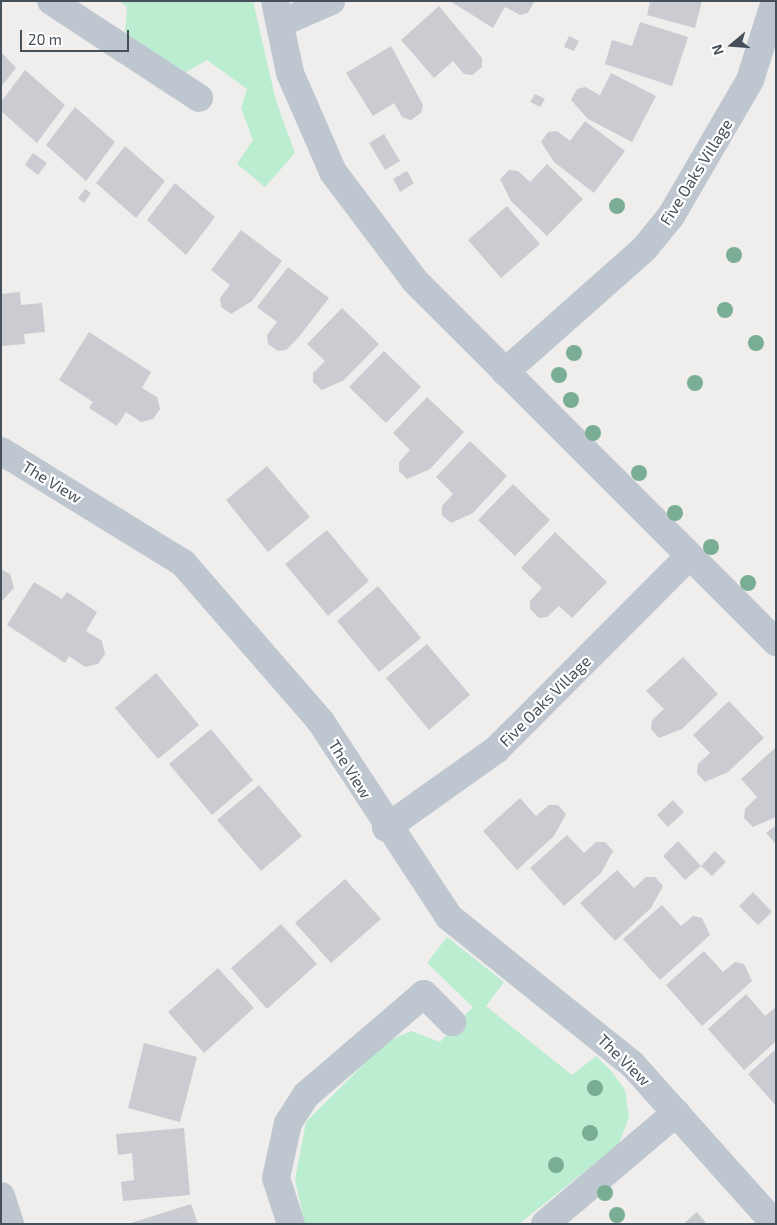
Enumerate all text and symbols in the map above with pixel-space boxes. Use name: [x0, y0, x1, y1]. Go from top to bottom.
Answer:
scale bar: [22, 20, 131, 52]
north arrow: [707, 20, 757, 70]
text: 20 m: [28, 30, 62, 48]
text: N: [708, 42, 727, 57]
street label: Five Oaks Village: [656, 115, 736, 229]
street label: The View: [19, 457, 85, 507]
street label: Five Oaks Village: [495, 651, 595, 751]
street label: The View: [324, 736, 376, 802]
street label: The View: [594, 1030, 654, 1090]

